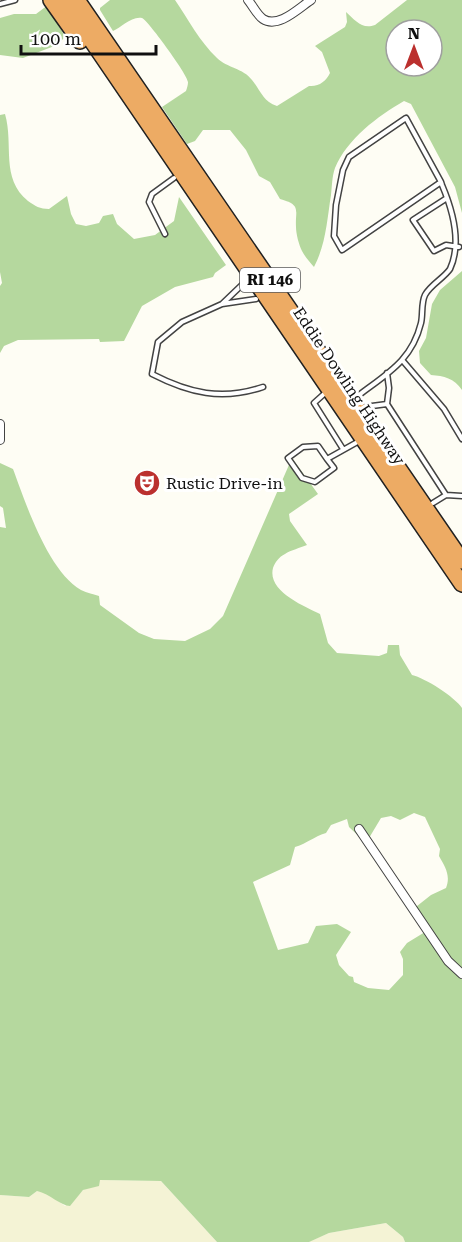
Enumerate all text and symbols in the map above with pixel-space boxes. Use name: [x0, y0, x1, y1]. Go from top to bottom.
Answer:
scale bar: [21, 18, 156, 56]
north arrow: [384, 18, 444, 78]
text: N: [408, 24, 420, 43]
text: 100 m: [30, 28, 81, 49]
road number: RI 146: [240, 268, 300, 292]
street label: Eddie Dowling Highway: [289, 304, 409, 469]
theatre icon: Rustic Drive-in: [132, 468, 162, 498]
place label: Rustic Drive-in: [166, 474, 283, 493]

